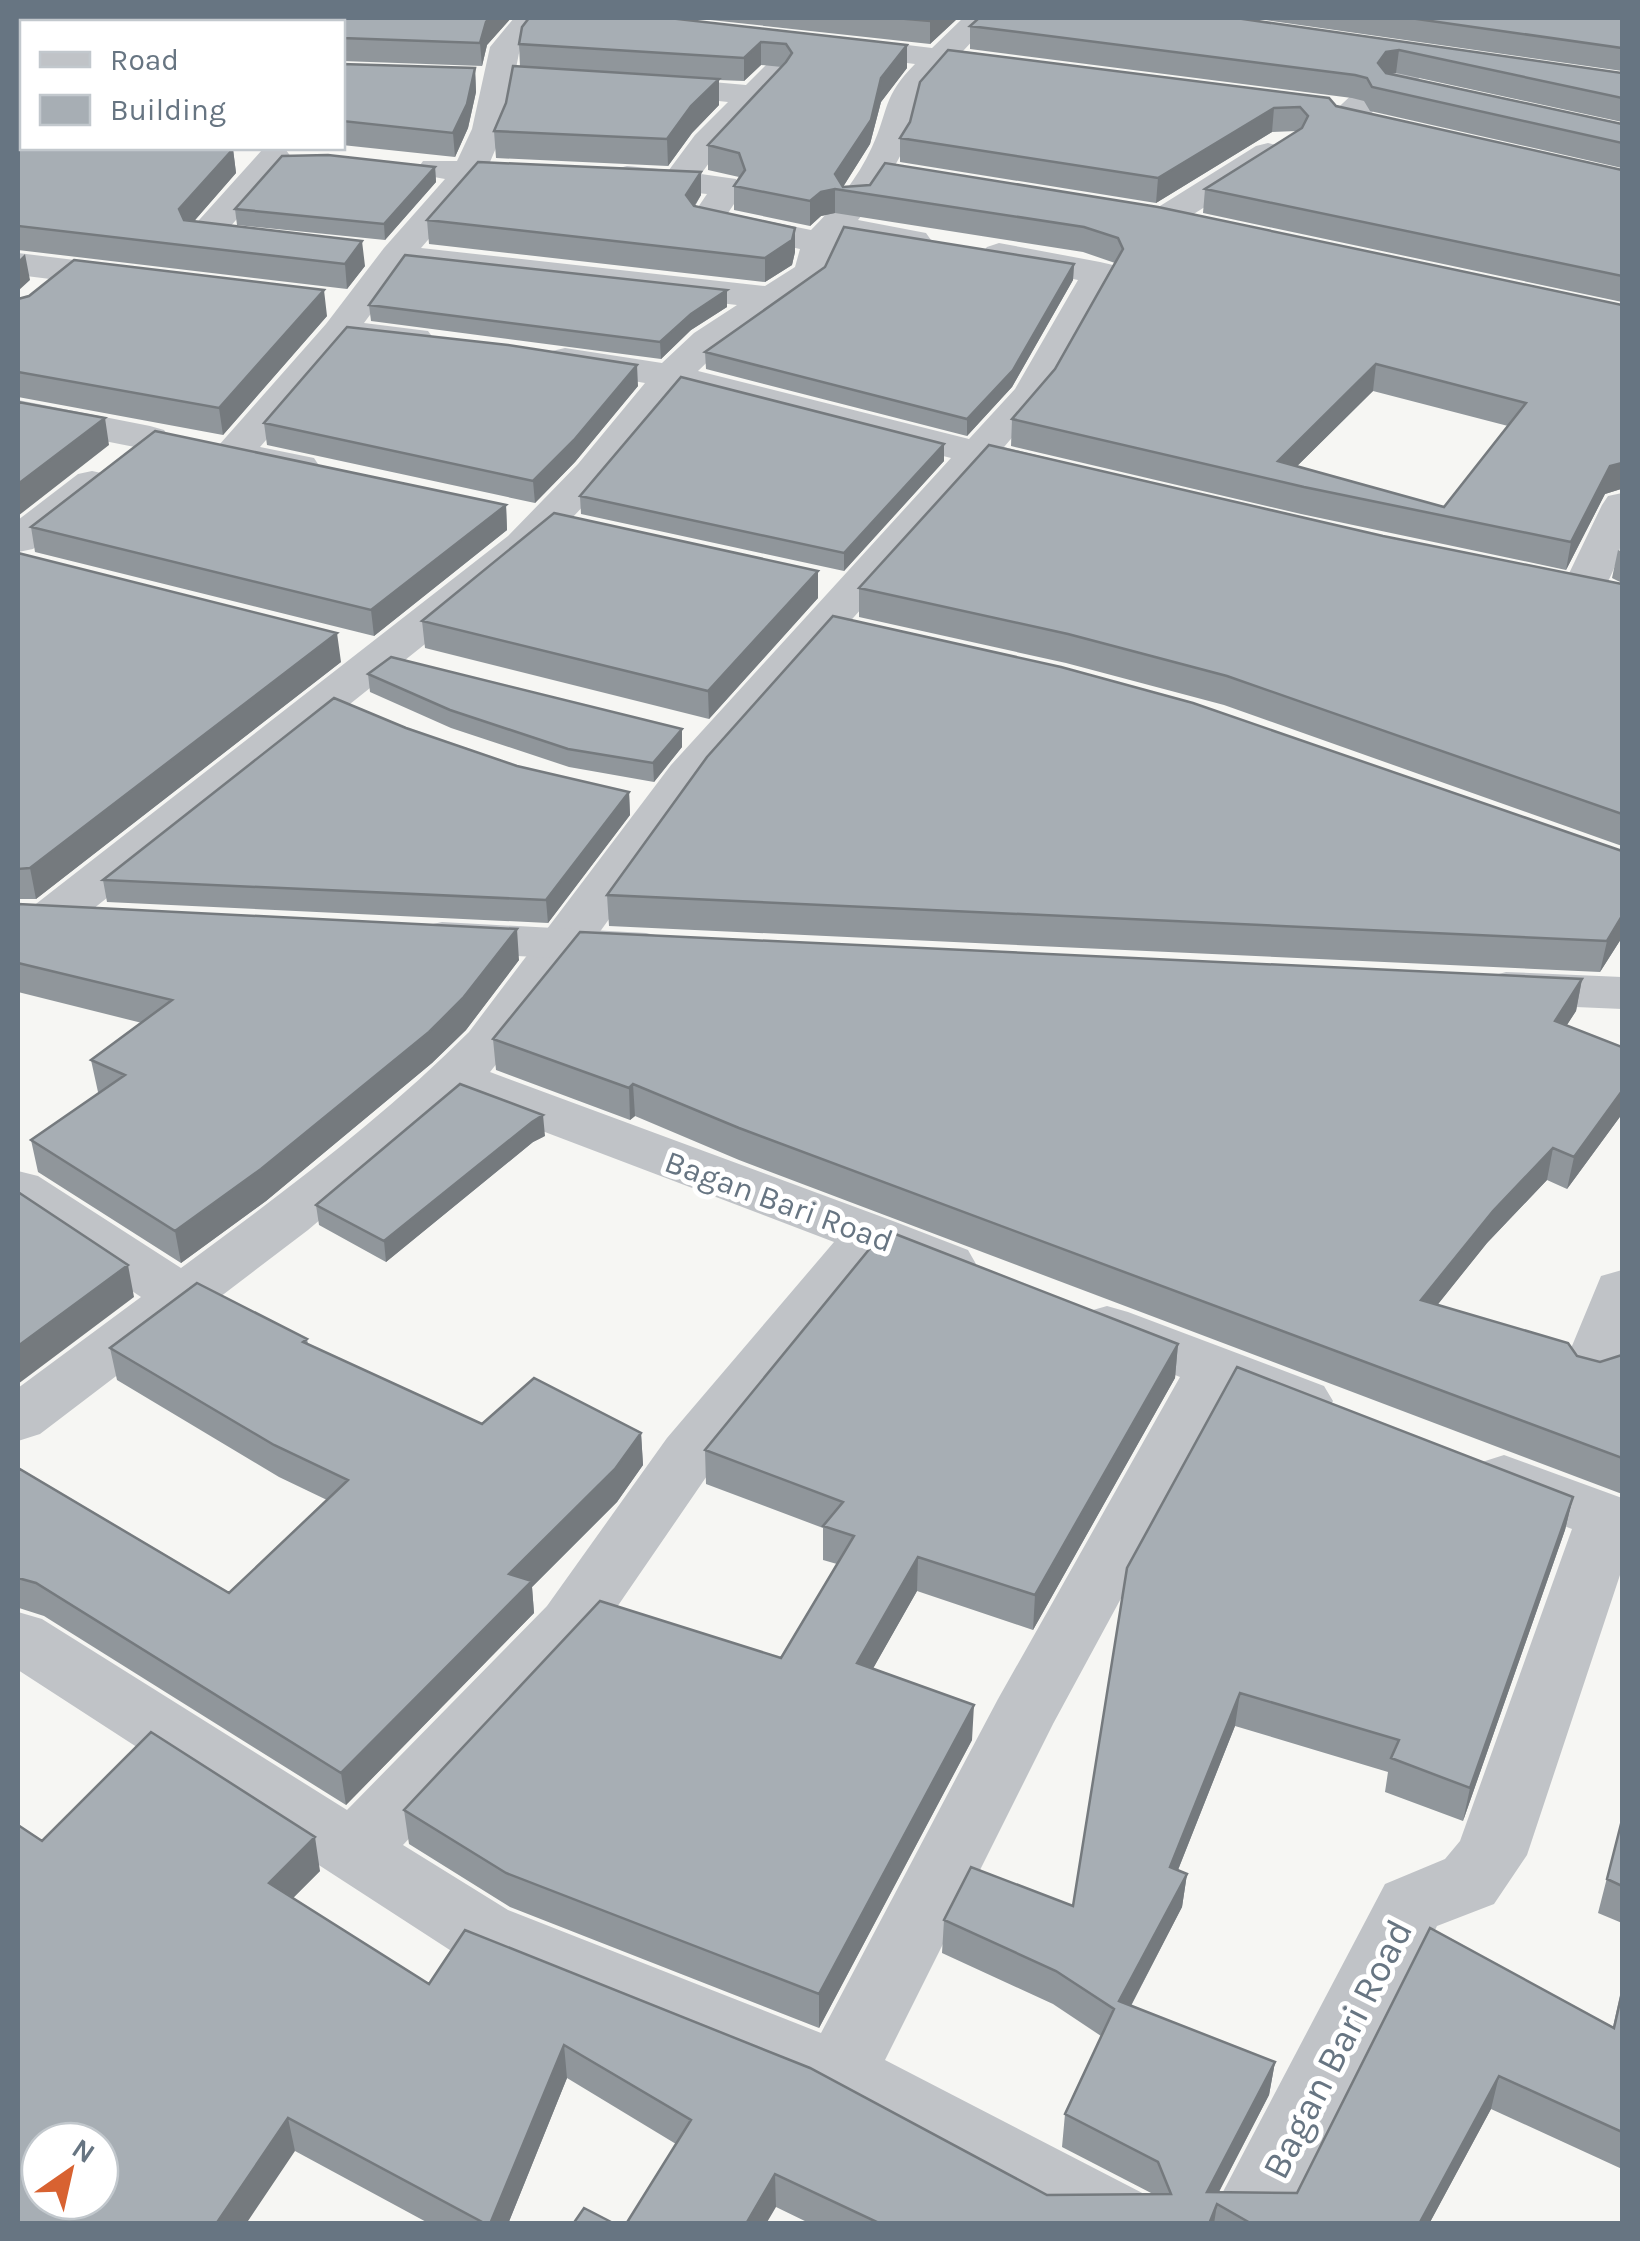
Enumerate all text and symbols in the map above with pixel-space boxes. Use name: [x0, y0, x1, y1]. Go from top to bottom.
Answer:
legend: [20, 20, 345, 150]
text: Road: [110, 42, 179, 78]
text: Building: [110, 92, 226, 128]
street label: Bagan Bari Road: [660, 1143, 898, 1260]
street label: Bagan Bari Road: [1253, 1912, 1422, 2186]
north arrow: [20, 2121, 120, 2221]
text: N: [66, 2131, 101, 2170]

